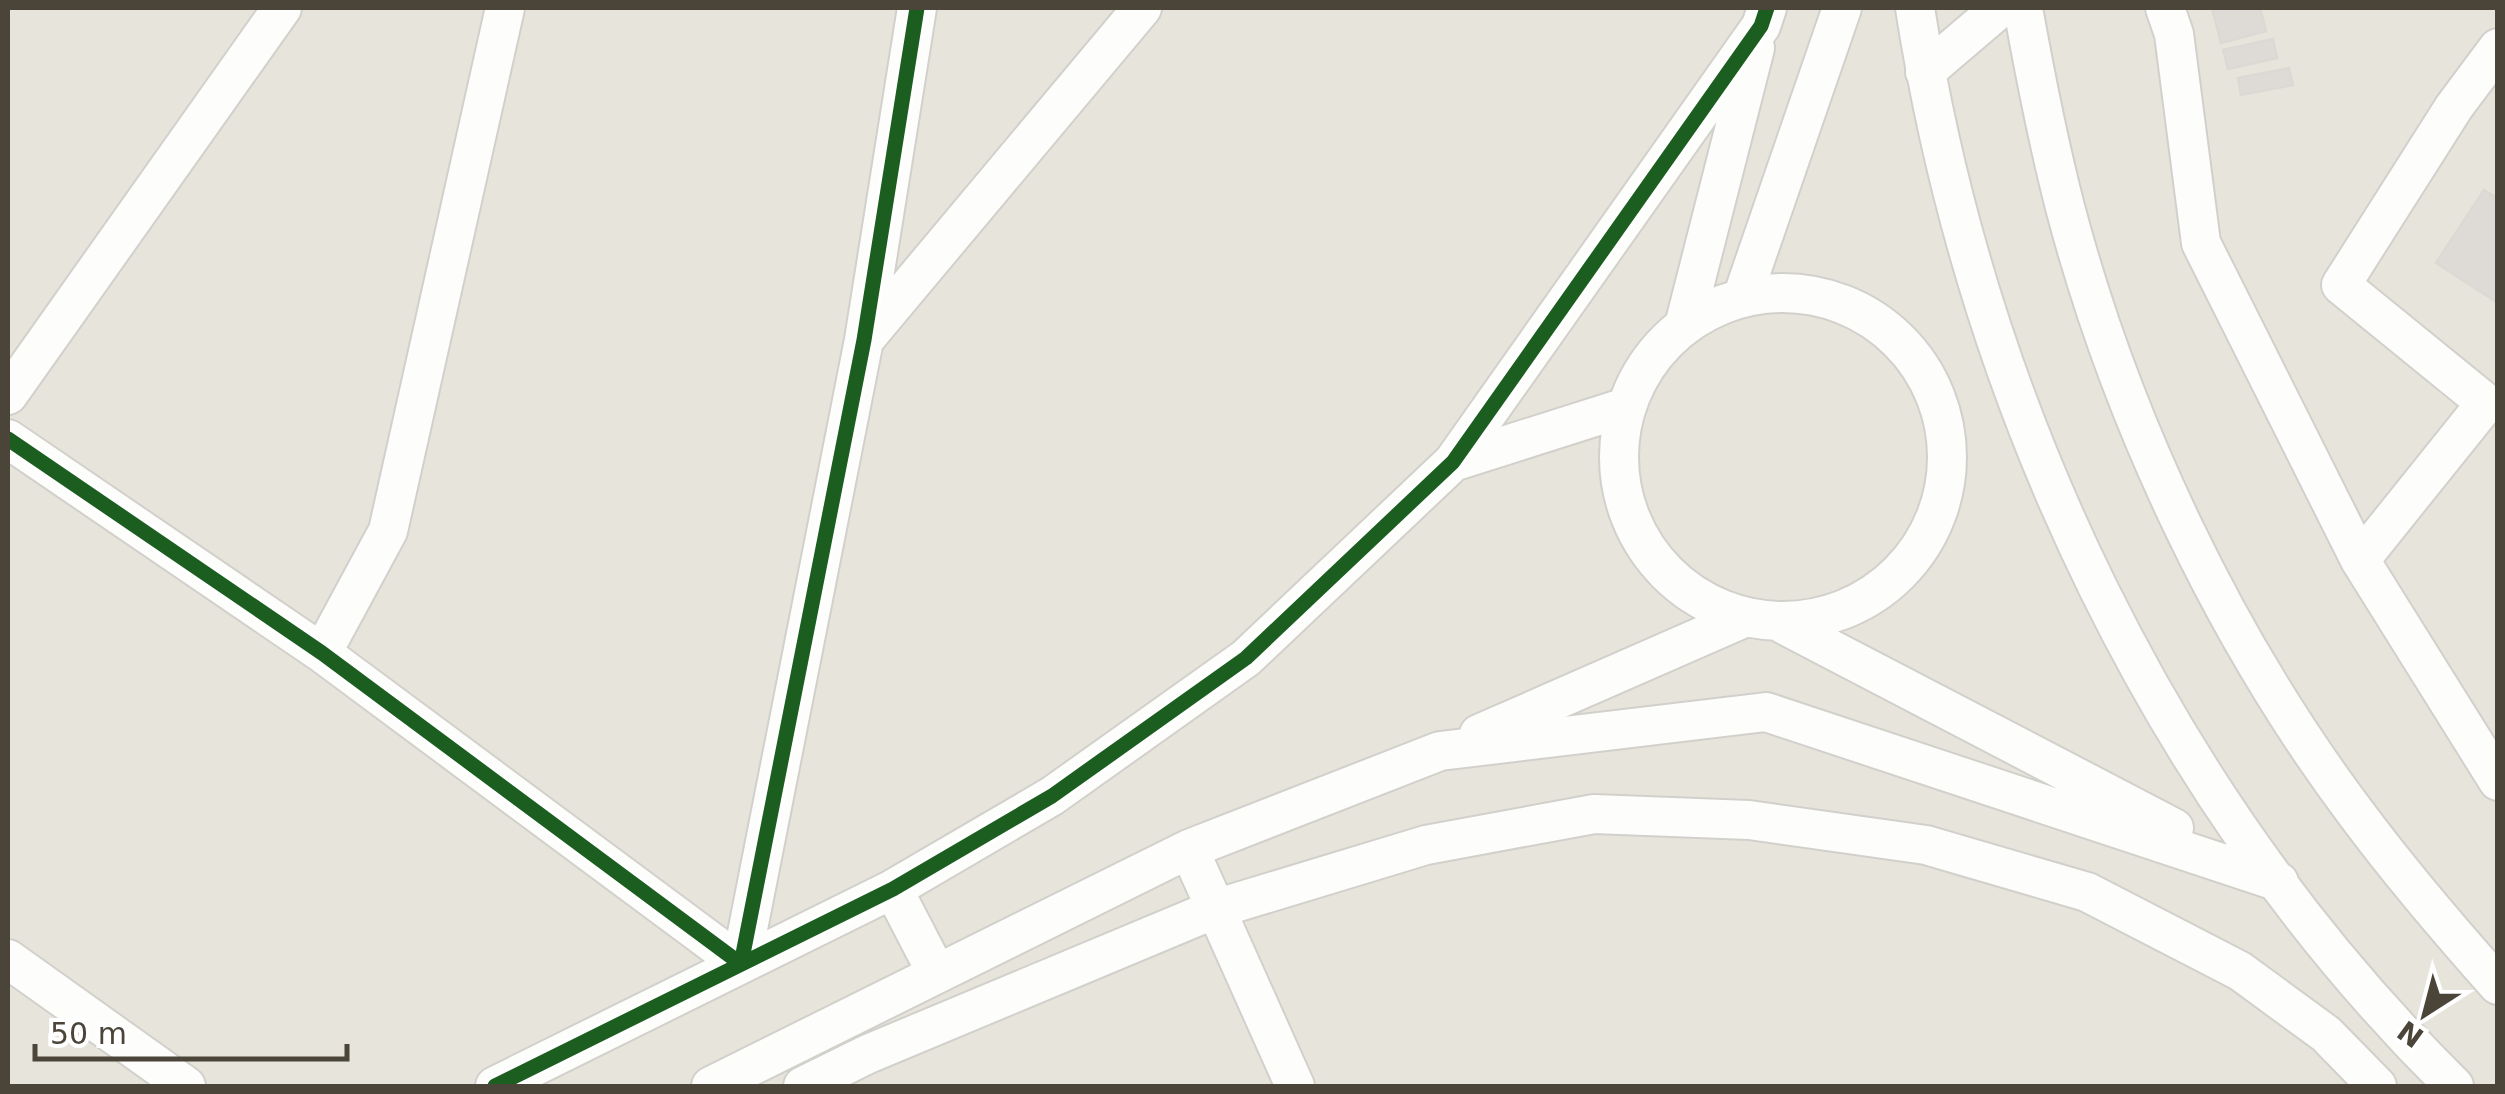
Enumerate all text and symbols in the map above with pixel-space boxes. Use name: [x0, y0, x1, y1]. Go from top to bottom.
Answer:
north arrow: [2375, 964, 2475, 1064]
scale bar: [35, 999, 348, 1061]
text: N: [2391, 1014, 2430, 1054]
text: 50 m: [50, 1016, 127, 1051]

